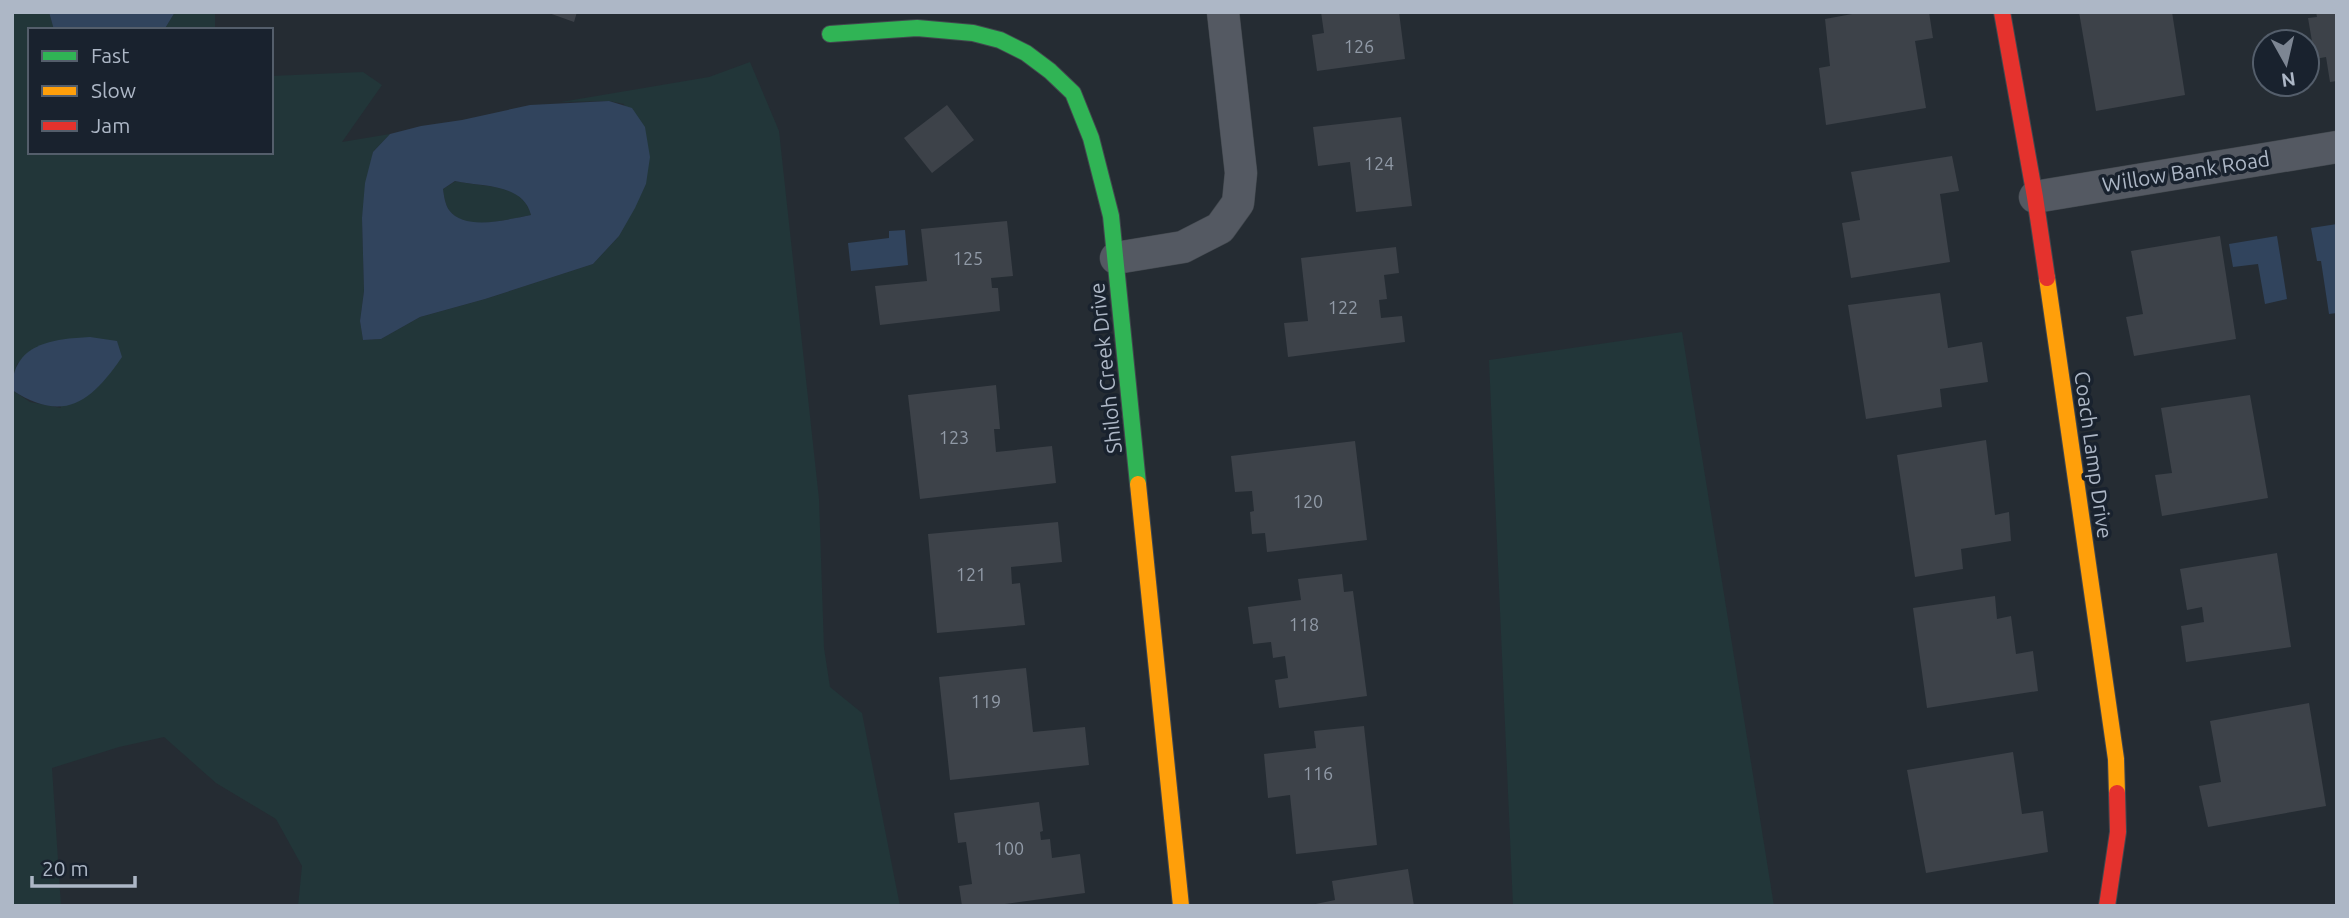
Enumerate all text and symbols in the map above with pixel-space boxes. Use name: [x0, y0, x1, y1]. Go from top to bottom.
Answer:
legend: [28, 28, 273, 154]
north arrow: [2251, 28, 2321, 98]
house number: 126: [1344, 36, 1374, 56]
text: Fast: [91, 43, 129, 67]
text: N: [2280, 68, 2297, 92]
text: Slow: [91, 78, 136, 102]
text: Jam: [91, 113, 130, 137]
street label: Willow Bank Road: [2100, 146, 2271, 196]
house number: 124: [1364, 153, 1394, 173]
house number: 125: [953, 248, 983, 268]
street label: Shiloh Creek Drive: [1084, 281, 1126, 455]
house number: 122: [1328, 297, 1358, 317]
street label: Coach Lamp Drive: [2070, 370, 2118, 540]
house number: 123: [939, 427, 969, 447]
house number: 120: [1293, 491, 1323, 511]
house number: 121: [956, 564, 986, 584]
house number: 118: [1289, 614, 1319, 634]
house number: 119: [971, 691, 1001, 711]
house number: 116: [1303, 763, 1333, 783]
house number: 100: [994, 838, 1024, 858]
scale bar: [32, 844, 135, 888]
text: 20 m: [42, 856, 89, 880]

